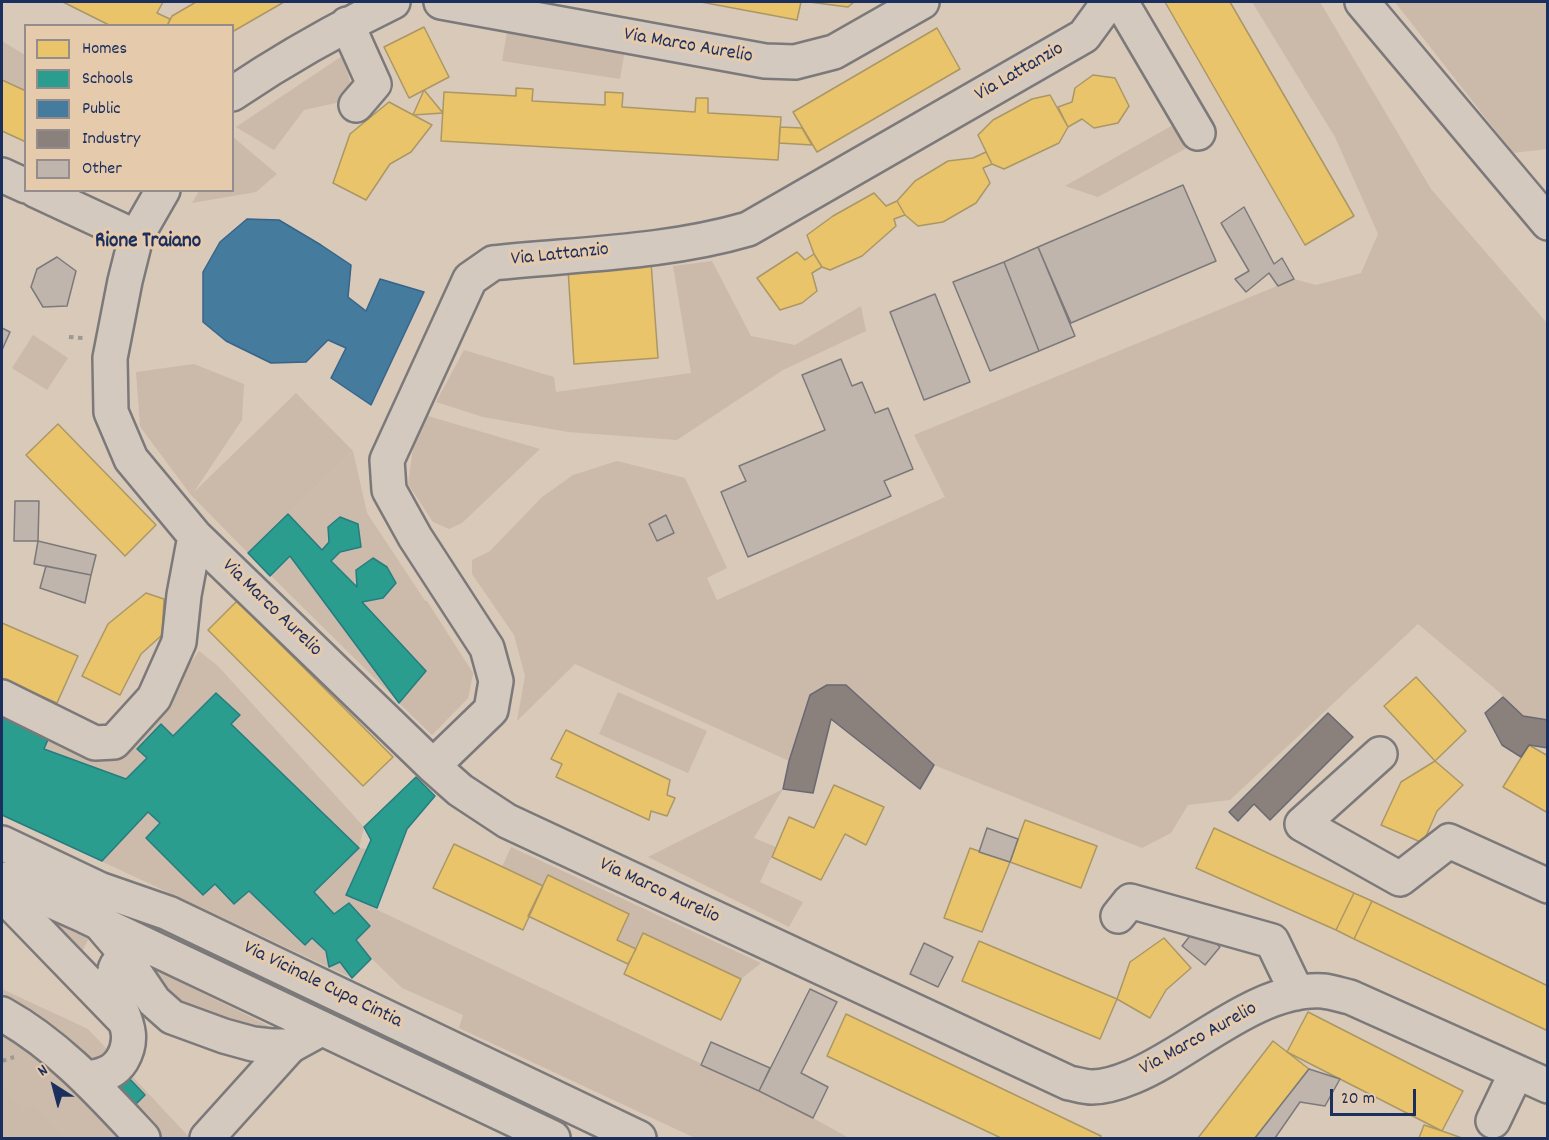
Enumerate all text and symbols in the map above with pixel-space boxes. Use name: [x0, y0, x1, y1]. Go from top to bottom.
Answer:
legend: [24, 24, 234, 192]
street label: Via Marco Aurelio: [622, 24, 754, 70]
text: Homes: [82, 37, 127, 62]
street label: Via Lattanzio: [971, 38, 1069, 108]
text: Schools: [82, 67, 133, 92]
text: Public: [82, 97, 121, 122]
text: Industry: [82, 127, 140, 152]
text: Other: [82, 157, 122, 182]
district label: Rione Traiano: [95, 230, 201, 256]
street label: Via Lattanzio: [510, 239, 610, 273]
street label: Via Marco Aurelio: [216, 555, 326, 663]
street label: Via Marco Aurelio: [595, 854, 723, 930]
street label: Via Vicinale Cupa Cintia: [239, 937, 405, 1035]
street label: Via Marco Aurelio: [1136, 998, 1262, 1082]
north arrow: [24, 1056, 84, 1116]
text: N: [33, 1059, 53, 1083]
scale bar: [1333, 1077, 1418, 1115]
text: 20 m: [1341, 1087, 1375, 1112]

